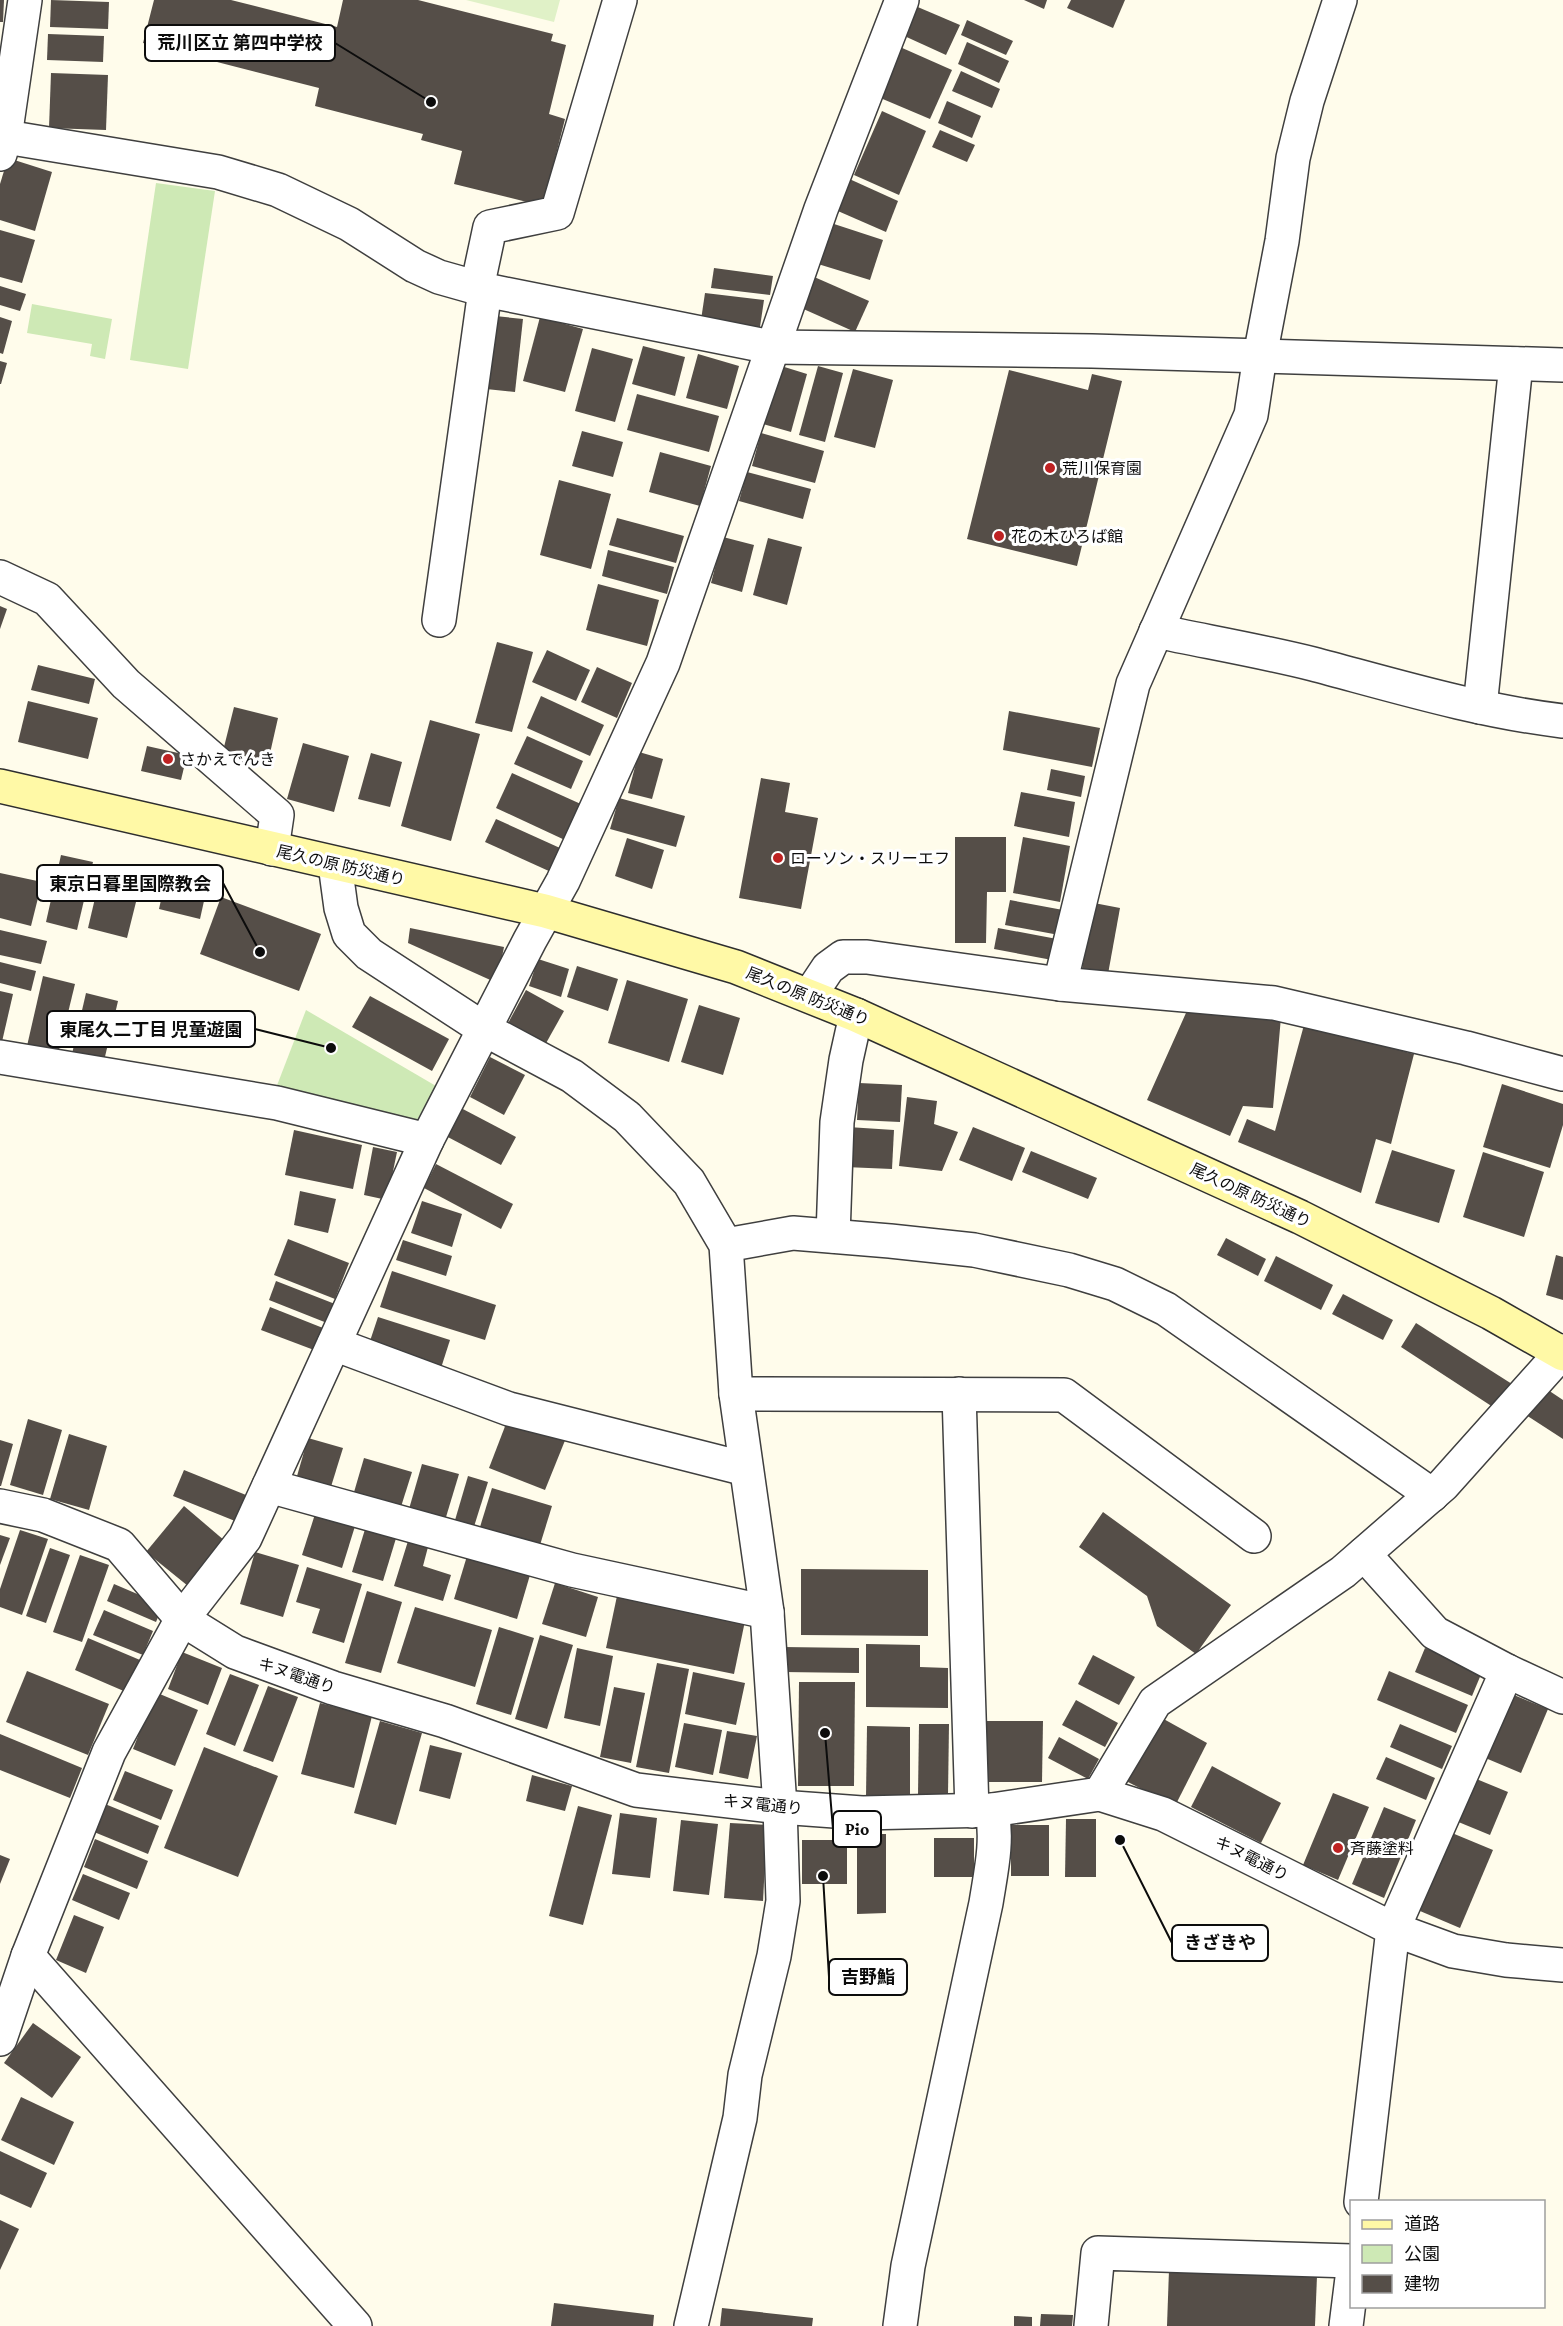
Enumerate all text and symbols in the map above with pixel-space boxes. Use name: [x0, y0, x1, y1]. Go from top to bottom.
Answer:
callout: 荒川区立 第四中学校: [145, 25, 335, 61]
text: 荒川区立 第四中学校: [157, 33, 323, 53]
place label: 荒川保育園: [1062, 460, 1142, 477]
marker: 荒川保育園: [1043, 461, 1057, 475]
place label: 花の木ひろば館: [1011, 528, 1123, 545]
marker: 花の木ひろば館: [992, 529, 1006, 543]
place label: さかえでんき: [180, 751, 276, 768]
marker: さかえでんき: [161, 752, 175, 766]
street label: 尾久の原 防災通り: [275, 842, 407, 889]
place label: ローソン・スリーエフ: [790, 850, 950, 867]
marker: ローソン・スリーエフ: [771, 851, 785, 865]
callout: 東京日暮里国際教会: [37, 865, 223, 901]
text: 東京日暮里国際教会: [49, 874, 211, 894]
street label: 尾久の原 防災通り: [744, 964, 872, 1029]
callout: 東尾久二丁目 児童遊園: [47, 1011, 255, 1047]
text: 東尾久二丁目 児童遊園: [59, 1020, 243, 1040]
street label: 尾久の原 防災通り: [1188, 1160, 1314, 1231]
street label: キヌ電通り: [256, 1654, 337, 1697]
street label: キヌ電通り: [722, 1792, 804, 1817]
callout: Pio: [833, 1811, 881, 1847]
text: Pio: [845, 1819, 869, 1839]
street label: キヌ電通り: [1212, 1833, 1291, 1884]
place label: 斉藤塗料: [1350, 1840, 1414, 1857]
marker: 斉藤塗料: [1331, 1841, 1345, 1855]
callout: きざきや: [1172, 1925, 1268, 1961]
text: きざきや: [1184, 1933, 1256, 1953]
callout: 吉野鮨: [829, 1959, 907, 1995]
text: 吉野鮨: [841, 1967, 895, 1987]
legend: [1350, 2200, 1545, 2308]
text: 道路: [1404, 2214, 1440, 2234]
text: 公園: [1404, 2244, 1440, 2264]
text: 建物: [1404, 2274, 1440, 2294]

